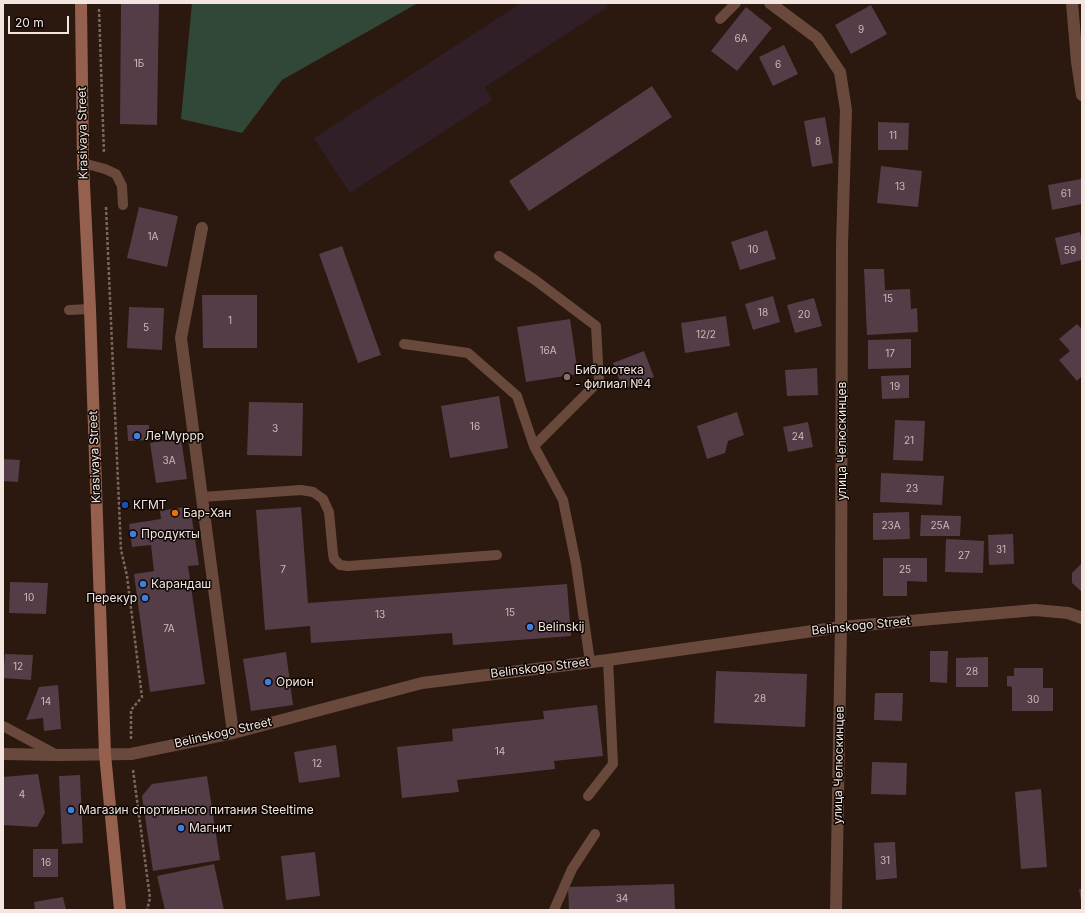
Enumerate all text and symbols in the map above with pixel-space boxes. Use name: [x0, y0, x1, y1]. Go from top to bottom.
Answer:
scale bar: [10, 8, 71, 34]
text: 20 m: [15, 15, 44, 30]
house number: 9: [858, 24, 864, 36]
house number: 6А: [734, 33, 748, 45]
house number: 1Б: [134, 58, 144, 70]
house number: 6: [775, 59, 781, 71]
street label: Krasivaya Street: [75, 87, 91, 179]
house number: 11: [889, 130, 897, 142]
house number: 8: [815, 136, 821, 148]
house number: 13: [895, 181, 905, 193]
house number: 61: [1061, 188, 1071, 200]
house number: 1А: [148, 231, 158, 243]
house number: 10: [748, 244, 758, 256]
house number: 59: [1064, 245, 1076, 257]
house number: 15: [883, 293, 893, 305]
house number: 18: [758, 307, 768, 319]
house number: 20: [798, 309, 810, 321]
house number: 1: [228, 315, 232, 327]
house number: 5: [143, 322, 149, 334]
house number: 12/2: [696, 329, 716, 341]
house number: 16А: [539, 345, 557, 357]
house number: 17: [885, 348, 895, 360]
place label: Библиотека - филиал №4: [575, 363, 651, 391]
marker: Библиотека - филиал №4: [562, 372, 572, 382]
house number: 19: [890, 381, 900, 393]
street label: улица Челюскинцев: [835, 382, 849, 500]
street label: Krasivaya Street: [86, 411, 104, 503]
house number: 16: [470, 421, 480, 433]
house number: 3: [272, 423, 278, 435]
place label: Ле'Муррр: [145, 429, 204, 443]
marker: Ле'Муррр: [132, 431, 142, 441]
house number: 24: [792, 431, 804, 443]
house number: 21: [904, 435, 914, 447]
house number: 3А: [162, 455, 176, 467]
house number: 23: [906, 483, 918, 495]
place label: КГМТ: [133, 498, 167, 512]
marker: КГМТ: [120, 500, 130, 510]
place label: Бар-Хан: [183, 506, 231, 520]
marker: Бар-Хан: [170, 508, 180, 518]
house number: 23А: [881, 520, 901, 532]
house number: 25А: [930, 520, 950, 532]
place label: Продукты: [141, 527, 200, 541]
marker: Продукты: [128, 529, 138, 539]
house number: 31: [996, 544, 1006, 556]
house number: 27: [958, 550, 970, 562]
house number: 7: [280, 564, 286, 576]
house number: 25: [899, 564, 911, 576]
place label: Карандаш: [151, 577, 211, 591]
marker: Карандаш: [138, 579, 148, 589]
place label: Перекур: [86, 591, 137, 605]
house number: 10: [24, 592, 34, 604]
marker: Перекур: [140, 593, 150, 603]
house number: 15: [505, 607, 515, 619]
house number: 13: [375, 609, 385, 621]
street label: Belinskogo Street: [811, 614, 911, 638]
place label: Belinskij: [538, 620, 584, 634]
marker: Belinskij: [525, 622, 535, 632]
house number: 7А: [163, 623, 175, 635]
street label: Belinskogo Street: [490, 655, 590, 681]
house number: 12: [13, 661, 23, 673]
house number: 28: [966, 666, 978, 678]
place label: Орион: [276, 675, 314, 689]
marker: Орион: [263, 677, 273, 687]
house number: 28: [754, 693, 766, 705]
house number: 30: [1027, 694, 1039, 706]
house number: 14: [41, 696, 51, 708]
street label: улица Челюскинцев: [831, 706, 847, 824]
street label: Belinskogo Street: [173, 715, 273, 751]
house number: 14: [495, 746, 505, 758]
house number: 12: [312, 758, 322, 770]
house number: 4: [19, 789, 25, 801]
place label: Магазин спортивного питания Steeltime: [79, 803, 314, 817]
marker: Магазин спортивного питания Steeltime: [66, 805, 76, 815]
place label: Магнит: [189, 821, 232, 835]
marker: Магнит: [176, 823, 186, 833]
house number: 31: [880, 855, 890, 867]
house number: 16: [41, 857, 51, 869]
house number: 34: [616, 893, 628, 905]

